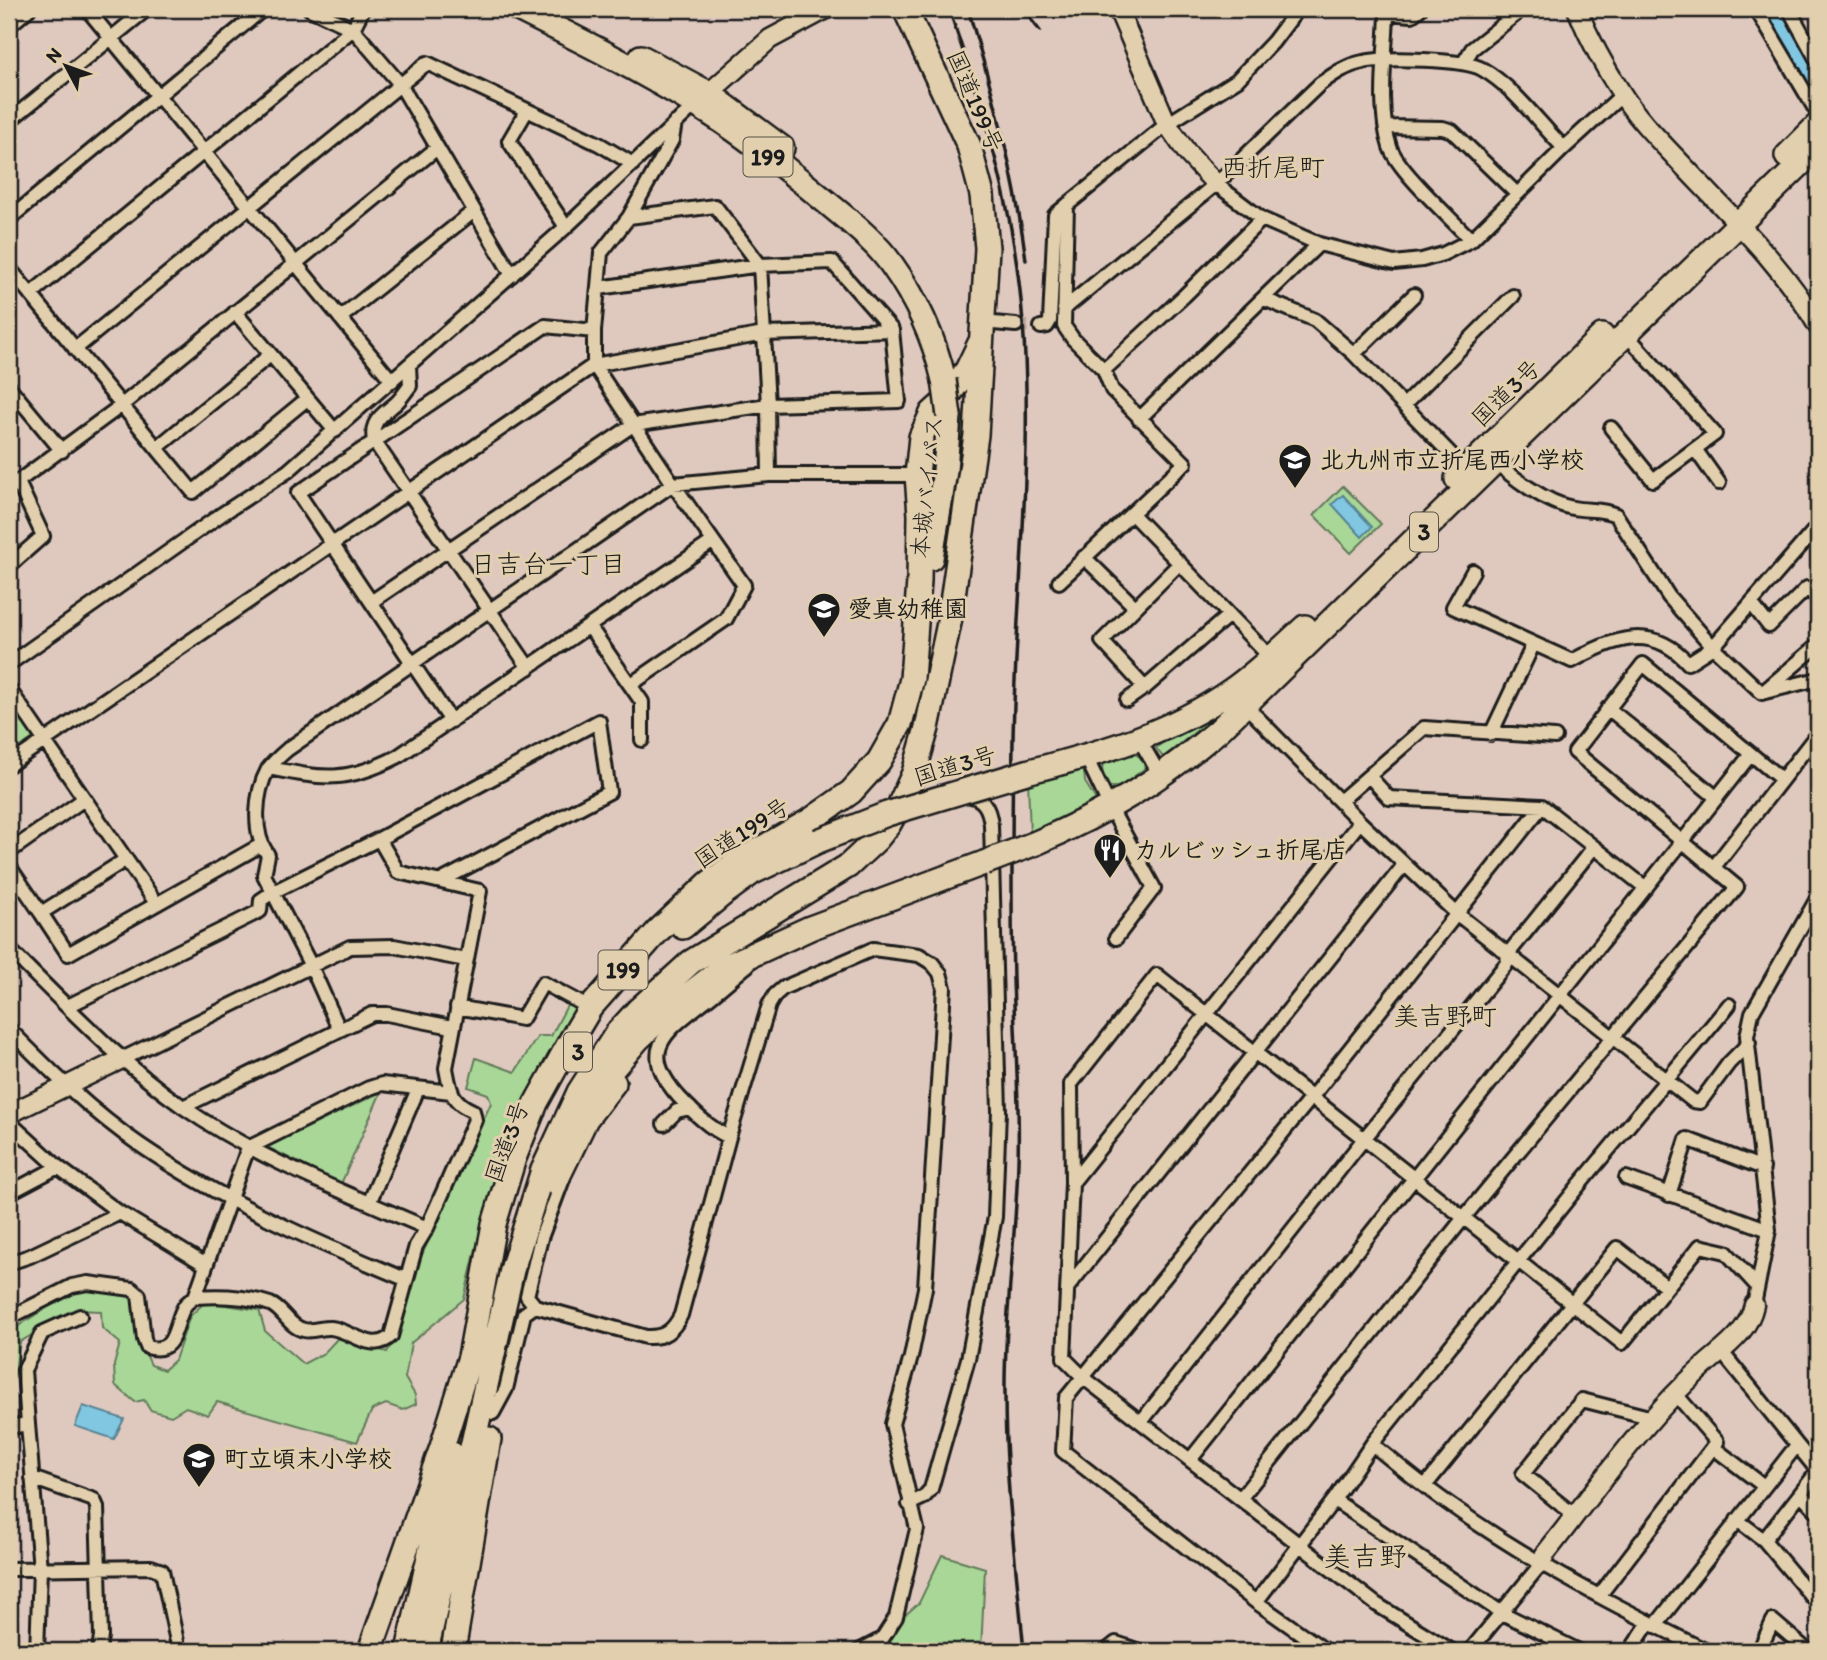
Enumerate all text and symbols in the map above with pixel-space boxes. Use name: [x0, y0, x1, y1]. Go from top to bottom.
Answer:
north arrow: [32, 32, 102, 102]
text: N: [41, 43, 66, 68]
street label: 国道199号: [941, 45, 1010, 156]
road number: 199: [744, 138, 792, 176]
district label: 西折尾町: [1221, 151, 1325, 183]
street label: 国道3号: [1465, 353, 1546, 433]
street label: 本城バイパス: [905, 414, 948, 560]
school or university icon: 北九州市立折尾西小学校: [1276, 441, 1314, 490]
place label: 北九州市立折尾西小学校: [1320, 445, 1584, 474]
road number: 3: [1410, 512, 1438, 552]
district label: 日吉台一丁目: [470, 548, 626, 580]
school or university icon: 愛真幼稚園: [805, 590, 843, 639]
place label: 愛真幼稚園: [848, 594, 968, 623]
street label: 国道3号: [910, 739, 1000, 792]
street label: 国道199号: [688, 791, 795, 874]
restaurant icon: カルビッシュ折尾店: [1091, 831, 1129, 880]
place label: カルビッシュ折尾店: [1134, 835, 1348, 864]
road number: 199: [598, 951, 648, 990]
district label: 美吉野町: [1393, 1000, 1497, 1032]
road number: 3: [564, 1032, 592, 1072]
street label: 国道3号: [478, 1097, 535, 1187]
school or university icon: 町立頃末小学校: [180, 1440, 218, 1489]
place label: 町立頃末小学校: [224, 1444, 392, 1473]
district label: 美吉野: [1323, 1539, 1407, 1573]

